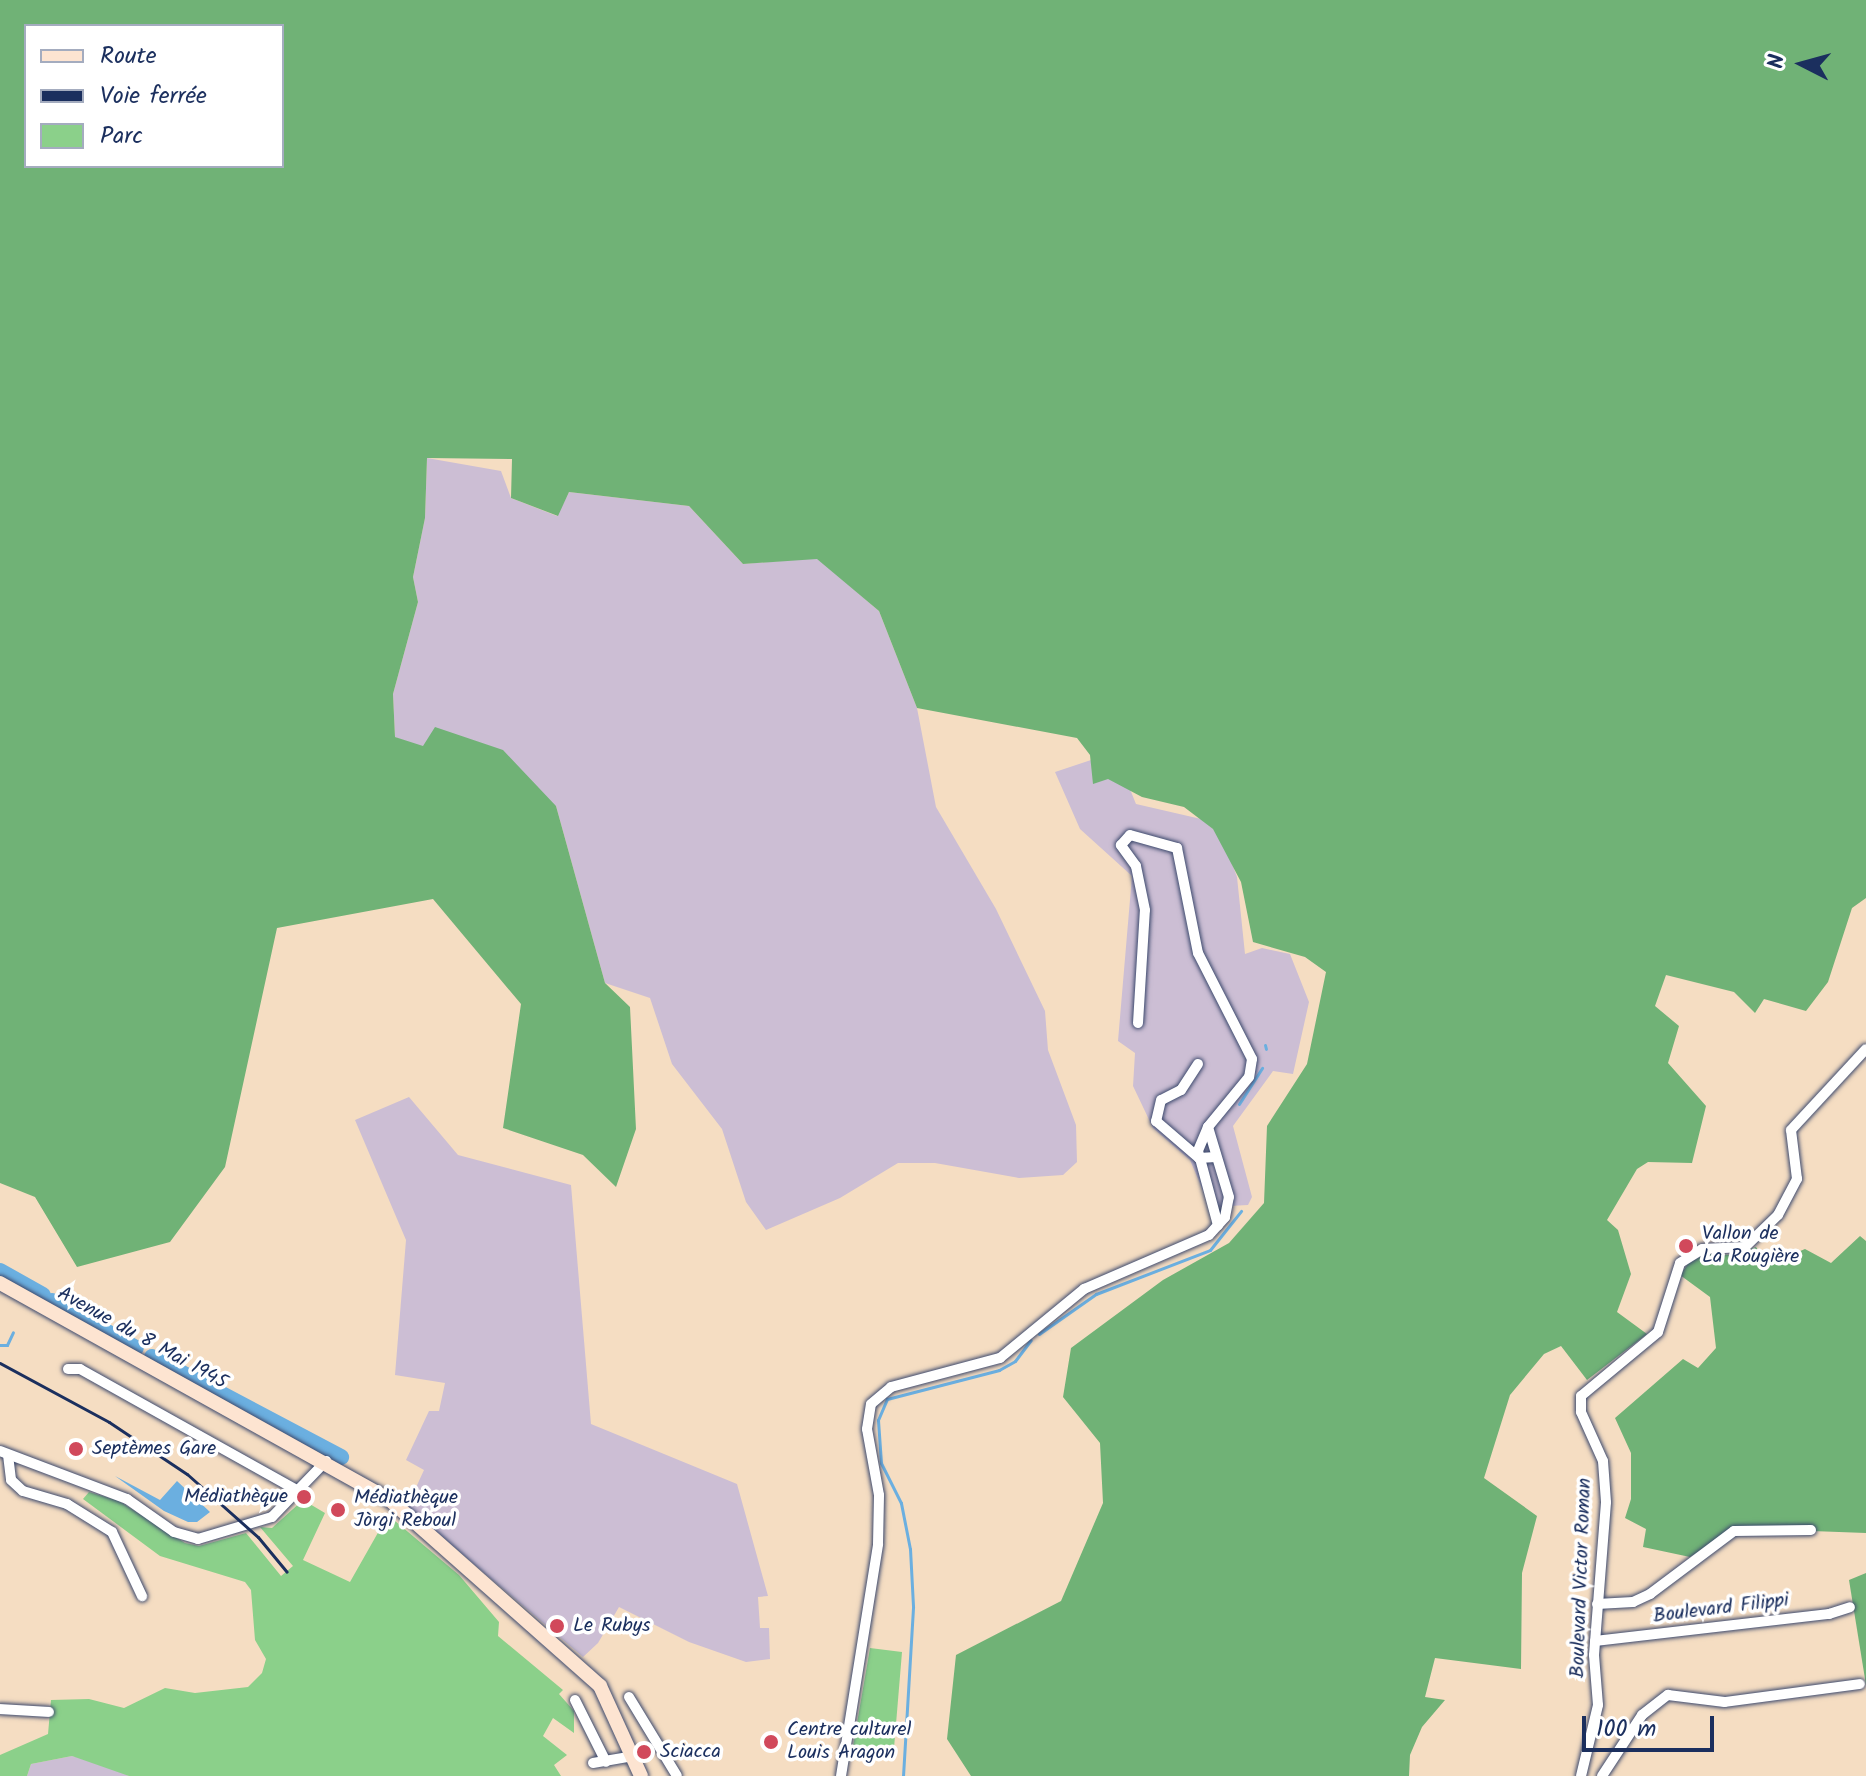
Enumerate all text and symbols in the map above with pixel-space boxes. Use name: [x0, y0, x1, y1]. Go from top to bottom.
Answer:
legend: [24, 24, 284, 168]
north arrow: [1762, 24, 1842, 104]
text: Route: [100, 37, 157, 76]
text: N: [1760, 53, 1796, 70]
text: Voie ferrée: [100, 77, 207, 116]
text: Parc: [100, 117, 143, 156]
place label: Vallon de La Rougière: [1702, 1222, 1799, 1269]
marker: Vallon de La Rougière: [1677, 1237, 1695, 1255]
street label: Avenue du 8 Mai 1945: [53, 1282, 231, 1396]
place label: Septèmes Gare: [92, 1437, 216, 1461]
marker: Septèmes Gare: [67, 1440, 85, 1458]
street label: Boulevard Victor Roman: [1567, 1478, 1597, 1678]
place label: Médiathèque: [184, 1485, 288, 1509]
place label: Médiathèque Jòrgi Reboul: [354, 1486, 458, 1533]
marker: Médiathèque: [295, 1488, 313, 1506]
marker: Médiathèque Jòrgi Reboul: [329, 1501, 347, 1519]
street label: Boulevard Filippi: [1652, 1589, 1790, 1629]
place label: Le Rubys: [573, 1614, 651, 1638]
marker: Le Rubys: [548, 1617, 566, 1635]
scale bar: [1586, 1700, 1718, 1750]
text: 100 m: [1596, 1710, 1656, 1749]
place label: Centre culturel Louis Aragon: [787, 1718, 911, 1765]
marker: Centre culturel Louis Aragon: [762, 1733, 780, 1751]
place label: Sciacca: [660, 1740, 721, 1764]
marker: Sciacca: [635, 1743, 653, 1761]

